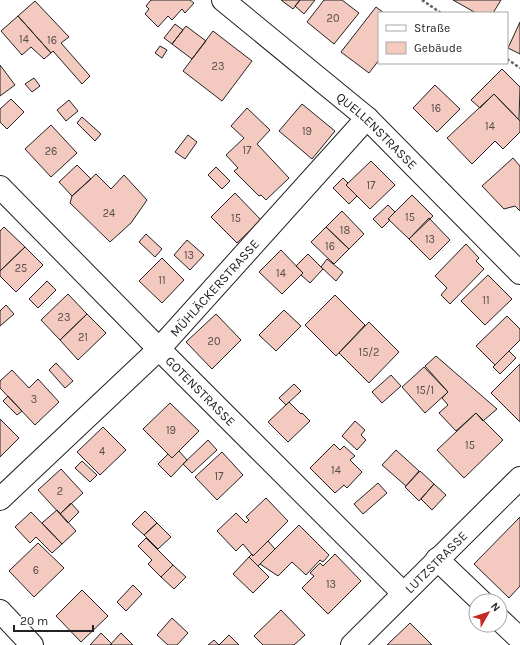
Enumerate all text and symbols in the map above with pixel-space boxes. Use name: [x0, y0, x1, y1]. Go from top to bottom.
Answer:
house number: 20: [327, 12, 339, 25]
legend: [378, 12, 508, 64]
text: Straße: [414, 21, 450, 35]
house number: 14: [19, 33, 29, 46]
house number: 16: [47, 34, 57, 47]
text: Gebäude: [414, 41, 462, 55]
house number: 23: [212, 60, 224, 73]
street label: QUELLENSTRASSE: [334, 89, 421, 172]
house number: 16: [431, 102, 441, 115]
house number: 14: [485, 120, 495, 133]
house number: 19: [302, 125, 312, 138]
house number: 17: [243, 144, 251, 157]
house number: 26: [45, 145, 57, 158]
house number: 17: [367, 179, 375, 192]
house number: 24: [103, 207, 115, 220]
house number: 15: [405, 211, 415, 224]
house number: 15: [231, 212, 241, 225]
house number: 18: [340, 224, 350, 237]
house number: 13: [425, 233, 435, 246]
street label: MÜHLÄCKERSTRASSE: [166, 236, 262, 340]
house number: 16: [325, 240, 335, 253]
house number: 13: [184, 249, 194, 262]
house number: 25: [15, 262, 27, 275]
house number: 14: [276, 267, 286, 280]
house number: 11: [158, 274, 166, 287]
house number: 11: [482, 294, 490, 307]
house number: 23: [58, 311, 70, 324]
house number: 21: [78, 331, 88, 344]
house number: 20: [208, 335, 220, 348]
house number: 15/2: [359, 346, 379, 359]
street label: GOTENSTRASSE: [163, 353, 239, 429]
house number: 15/1: [416, 384, 434, 397]
house number: 3: [31, 393, 37, 406]
house number: 19: [166, 424, 176, 437]
house number: 15: [465, 439, 475, 452]
house number: 4: [99, 445, 105, 458]
house number: 14: [331, 464, 341, 477]
house number: 17: [215, 470, 223, 483]
house number: 2: [57, 485, 63, 498]
street label: LUTZSTRASSE: [401, 528, 470, 596]
house number: 6: [33, 564, 39, 577]
house number: 13: [326, 578, 336, 591]
north arrow: [468, 593, 508, 633]
text: N: [488, 600, 503, 614]
scale bar: [14, 607, 93, 633]
text: 20 m: [20, 614, 48, 628]

